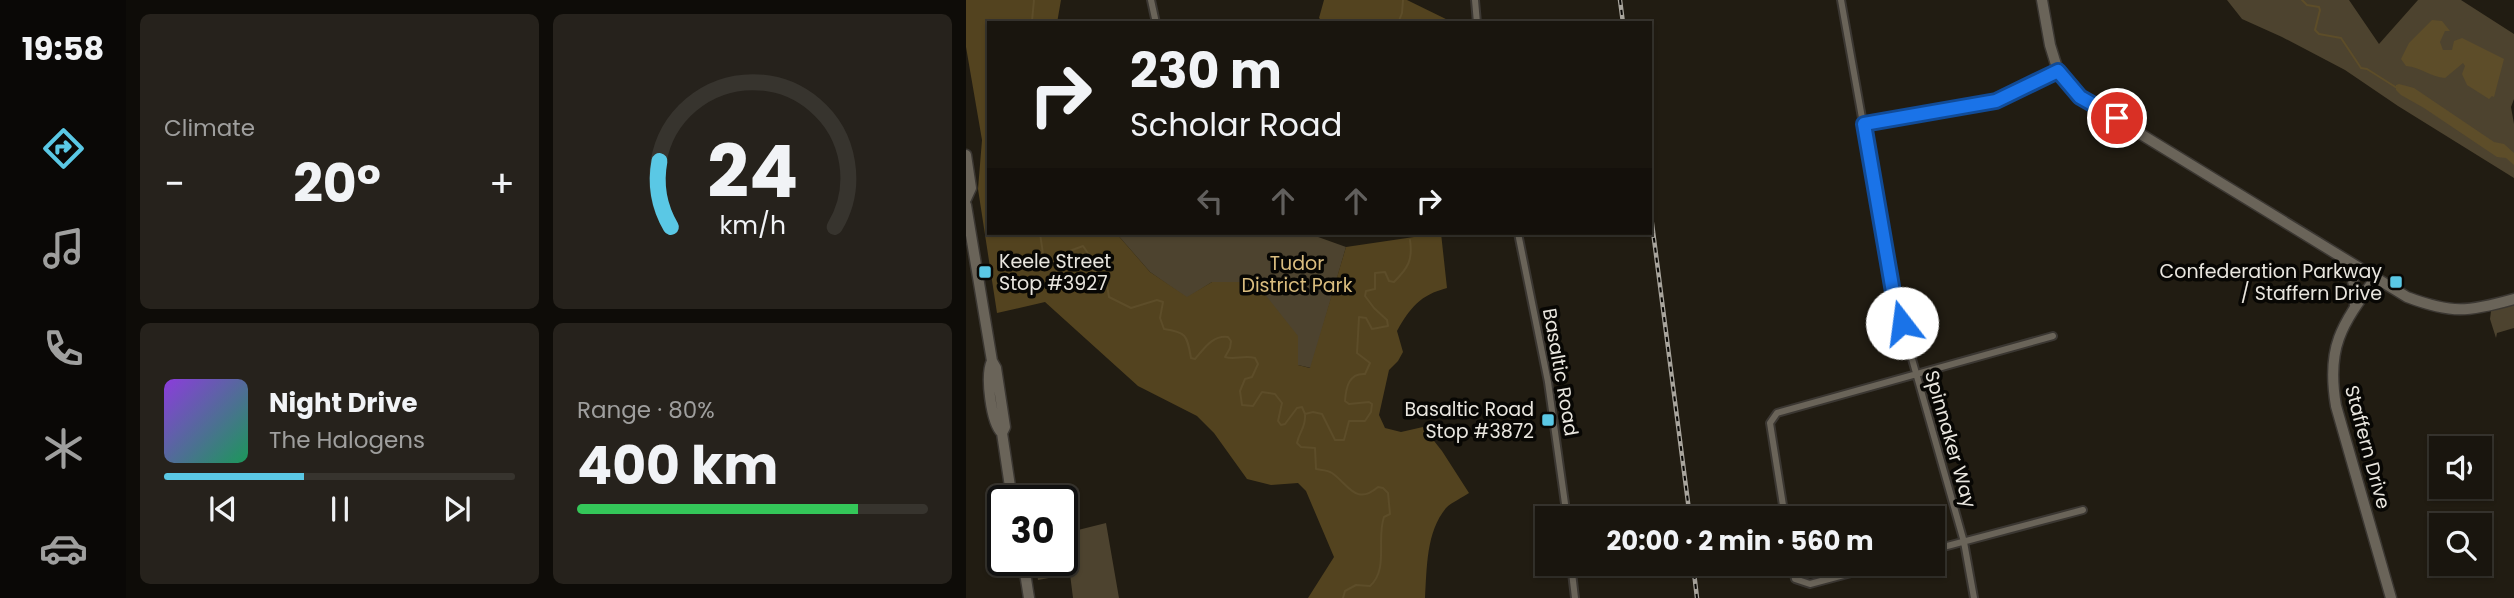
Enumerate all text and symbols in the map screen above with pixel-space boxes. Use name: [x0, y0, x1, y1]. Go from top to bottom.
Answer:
text: 19:58: [22, 26, 104, 71]
text: 230 m: [1130, 37, 1282, 105]
icon: right: [1015, 49, 1106, 140]
pin: [2087, 88, 2147, 148]
icon: arrive: [2098, 99, 2136, 137]
text: Scholar Road: [1130, 102, 1342, 147]
text: Climate: [164, 112, 255, 144]
text: 24: [707, 122, 798, 223]
icon: directions: [39, 124, 88, 173]
text: 20°: [293, 147, 381, 220]
text: −: [164, 157, 185, 210]
text: +: [489, 157, 515, 210]
icon: left: [1191, 182, 1229, 220]
icon: ahead: [1264, 182, 1302, 220]
icon: ahead: [1337, 182, 1375, 220]
icon: right: [1410, 182, 1448, 220]
text: km/h: [719, 208, 786, 243]
icon: music: [39, 224, 88, 273]
place label: Keele Street Stop #3927: [999, 248, 1111, 297]
park label: Tudor District Park: [1242, 250, 1353, 299]
place label: Confederation Parkway / Staffern Drive: [2160, 258, 2382, 307]
marker: Keele Street Stop #3927: [977, 264, 993, 280]
marker: Confederation Parkway / Staffern Drive: [2388, 274, 2404, 290]
position arrow: [1865, 286, 1939, 360]
street label: Basaltic Road: [1536, 306, 1585, 438]
icon: phone: [39, 324, 88, 373]
street label: Spinnaker Way: [1918, 367, 1983, 511]
street label: Staffern Drive: [2338, 382, 2397, 512]
text: Night Drive: [269, 385, 417, 421]
text: Range · 80%: [577, 394, 715, 426]
place label: Basaltic Road Stop #3872: [1404, 396, 1534, 445]
marker: Basaltic Road Stop #3872: [1540, 412, 1556, 428]
icon: climate: [39, 424, 88, 473]
text: The Halogens: [269, 424, 425, 456]
text: 400 km: [577, 429, 778, 502]
map controls: [2429, 436, 2492, 576]
button: sound: [2429, 436, 2492, 499]
speed limit sign: 30: [987, 485, 1078, 576]
icon: previous: [204, 490, 242, 528]
icon: pause: [321, 490, 359, 528]
icon: next: [438, 490, 476, 528]
button: search: [2429, 513, 2492, 576]
text: 20:00 · 2 min · 560 m: [1606, 523, 1874, 559]
icon: car: [39, 524, 88, 573]

